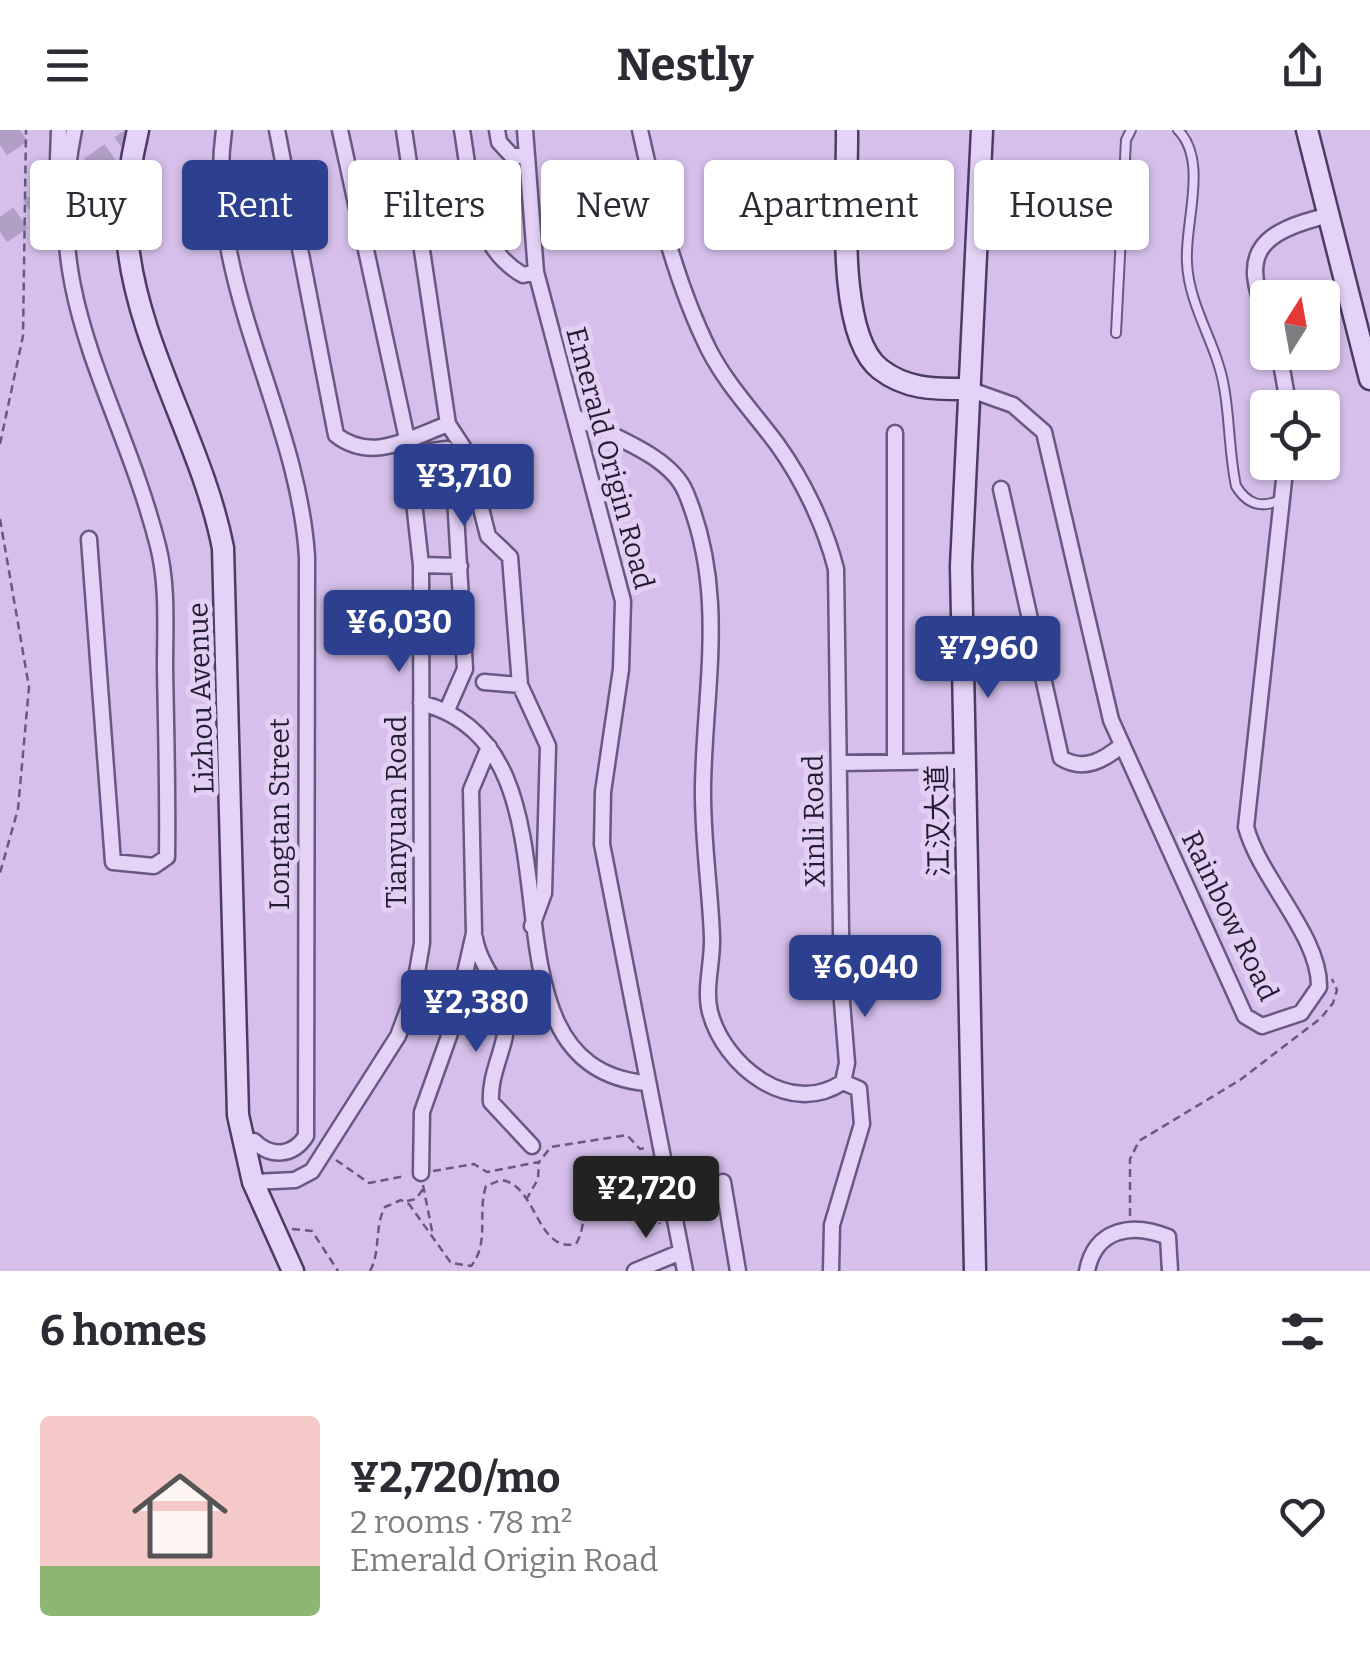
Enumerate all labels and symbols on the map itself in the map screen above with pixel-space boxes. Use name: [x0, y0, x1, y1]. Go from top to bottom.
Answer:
north arrow: [1250, 280, 1340, 370]
street label: Emerald Origin Road: [559, 323, 661, 593]
pin: ¥3,710: [383, 444, 545, 529]
pin: ¥6,030: [318, 590, 480, 675]
street label: Lizhou Avenue: [181, 602, 221, 794]
pin: ¥7,960: [907, 616, 1069, 701]
street label: Tianyuan Road: [380, 716, 413, 908]
street label: Longtan Street: [263, 718, 296, 910]
street label: Xinli Road: [796, 754, 832, 888]
street label: 江汉大道: [921, 765, 955, 877]
street label: Rainbow Road: [1175, 826, 1285, 1006]
pin: ¥6,040: [784, 935, 946, 1020]
pin: ¥2,380: [395, 970, 557, 1055]
pin: ¥2,720: [565, 1156, 727, 1241]

